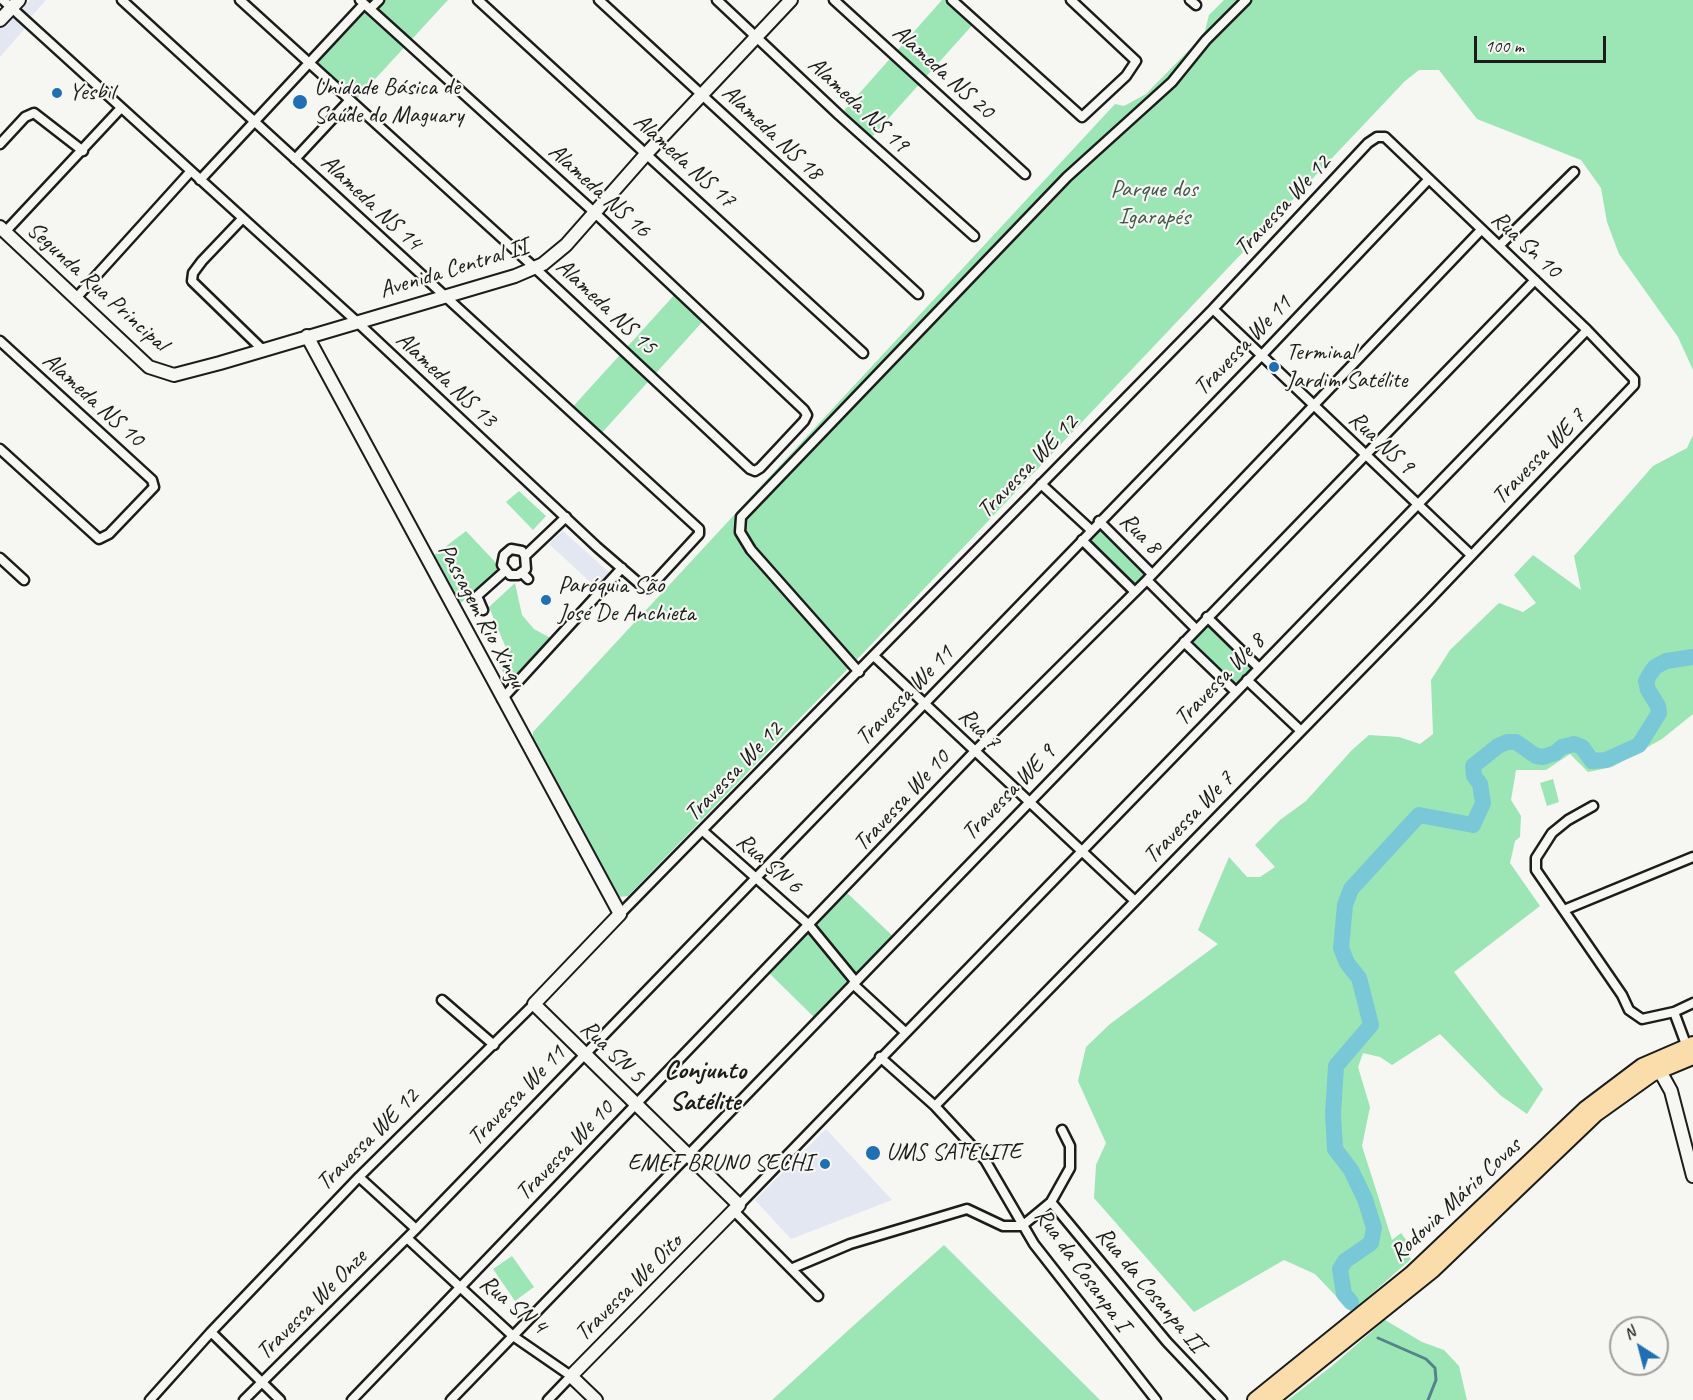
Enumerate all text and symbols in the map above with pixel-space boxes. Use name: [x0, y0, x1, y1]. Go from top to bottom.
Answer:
street label: Alameda NS 20: [886, 19, 1000, 125]
scale bar: [1477, 24, 1609, 62]
text: 100 m: [1485, 35, 1524, 57]
street label: Alameda NS 19: [802, 51, 914, 159]
place label: Unidade Básica de Saúde do Maguary: [314, 74, 463, 130]
place label: Yesbil: [69, 79, 115, 107]
street label: Alameda NS 18: [716, 79, 828, 187]
marker: Yesbil: [50, 86, 64, 100]
marker: Unidade Básica de Saúde do Maguary: [291, 93, 309, 111]
street label: Alameda NS 17: [627, 108, 741, 214]
street label: Alameda NS 16: [542, 138, 656, 244]
street label: Alameda NS 14: [315, 149, 427, 257]
street label: Travessa We 12: [1229, 149, 1337, 263]
park label: Parque dos Igarapés: [1111, 176, 1197, 232]
street label: Rua Sn 10: [1485, 205, 1567, 285]
street label: Segunda Rua Principal: [20, 216, 174, 358]
street label: Avenida Central II: [376, 233, 532, 305]
street label: Alameda NS 15: [550, 253, 662, 361]
street label: Travessa We 11: [1188, 290, 1298, 402]
street label: Alameda NS 13: [390, 326, 502, 434]
place label: Terminal Jardim Satélite: [1286, 339, 1407, 395]
street label: Alameda NS 10: [36, 347, 150, 453]
marker: Terminal Jardim Satélite: [1267, 360, 1281, 374]
street label: Travessa WE 7: [1486, 403, 1592, 511]
street label: Rua NS 9: [1342, 405, 1420, 481]
street label: Travessa WE 12: [971, 409, 1085, 525]
street label: Rua 8: [1113, 507, 1167, 561]
street label: Passagem Rio Xingu: [431, 539, 531, 693]
place label: Paróquia São José De Anchieta: [558, 572, 695, 628]
marker: Paróquia São José De Anchieta: [539, 593, 553, 607]
street label: Travessa We 8: [1169, 628, 1271, 732]
street label: Travessa We 11: [850, 640, 960, 752]
street label: Rua 7: [952, 702, 1006, 756]
street label: Travessa We 12: [679, 716, 789, 828]
street label: Travessa WE 9: [956, 739, 1062, 847]
street label: Travessa We 10: [848, 744, 956, 858]
street label: Travessa We 7: [1138, 766, 1240, 870]
street label: Rua SN 6: [730, 827, 808, 901]
street label: Rua SN 5: [574, 1014, 650, 1090]
street label: Travessa We 11: [462, 1040, 572, 1152]
district label: Conjunto Satélite: [664, 1055, 746, 1118]
street label: Travessa WE 12: [311, 1083, 425, 1197]
street label: Travessa We 10: [510, 1095, 620, 1207]
street label: Rodovia Mário Covas: [1384, 1132, 1528, 1268]
place label: UMS SATELITE: [886, 1139, 1021, 1167]
marker: UMS SATELITE: [864, 1144, 882, 1162]
place label: EMEF BRUNO SECHI: [627, 1150, 813, 1178]
marker: EMEF BRUNO SECHI: [818, 1157, 832, 1171]
street label: Rua da Cosanpa I: [1028, 1203, 1136, 1337]
street label: Rua da Cosanpa II: [1089, 1221, 1211, 1359]
street label: Travessa We Oito: [569, 1228, 689, 1348]
street label: Travessa We Onze: [251, 1244, 373, 1366]
street label: Rua SN 4: [473, 1269, 553, 1341]
north arrow: [1609, 1316, 1669, 1376]
text: N: [1620, 1322, 1639, 1344]

